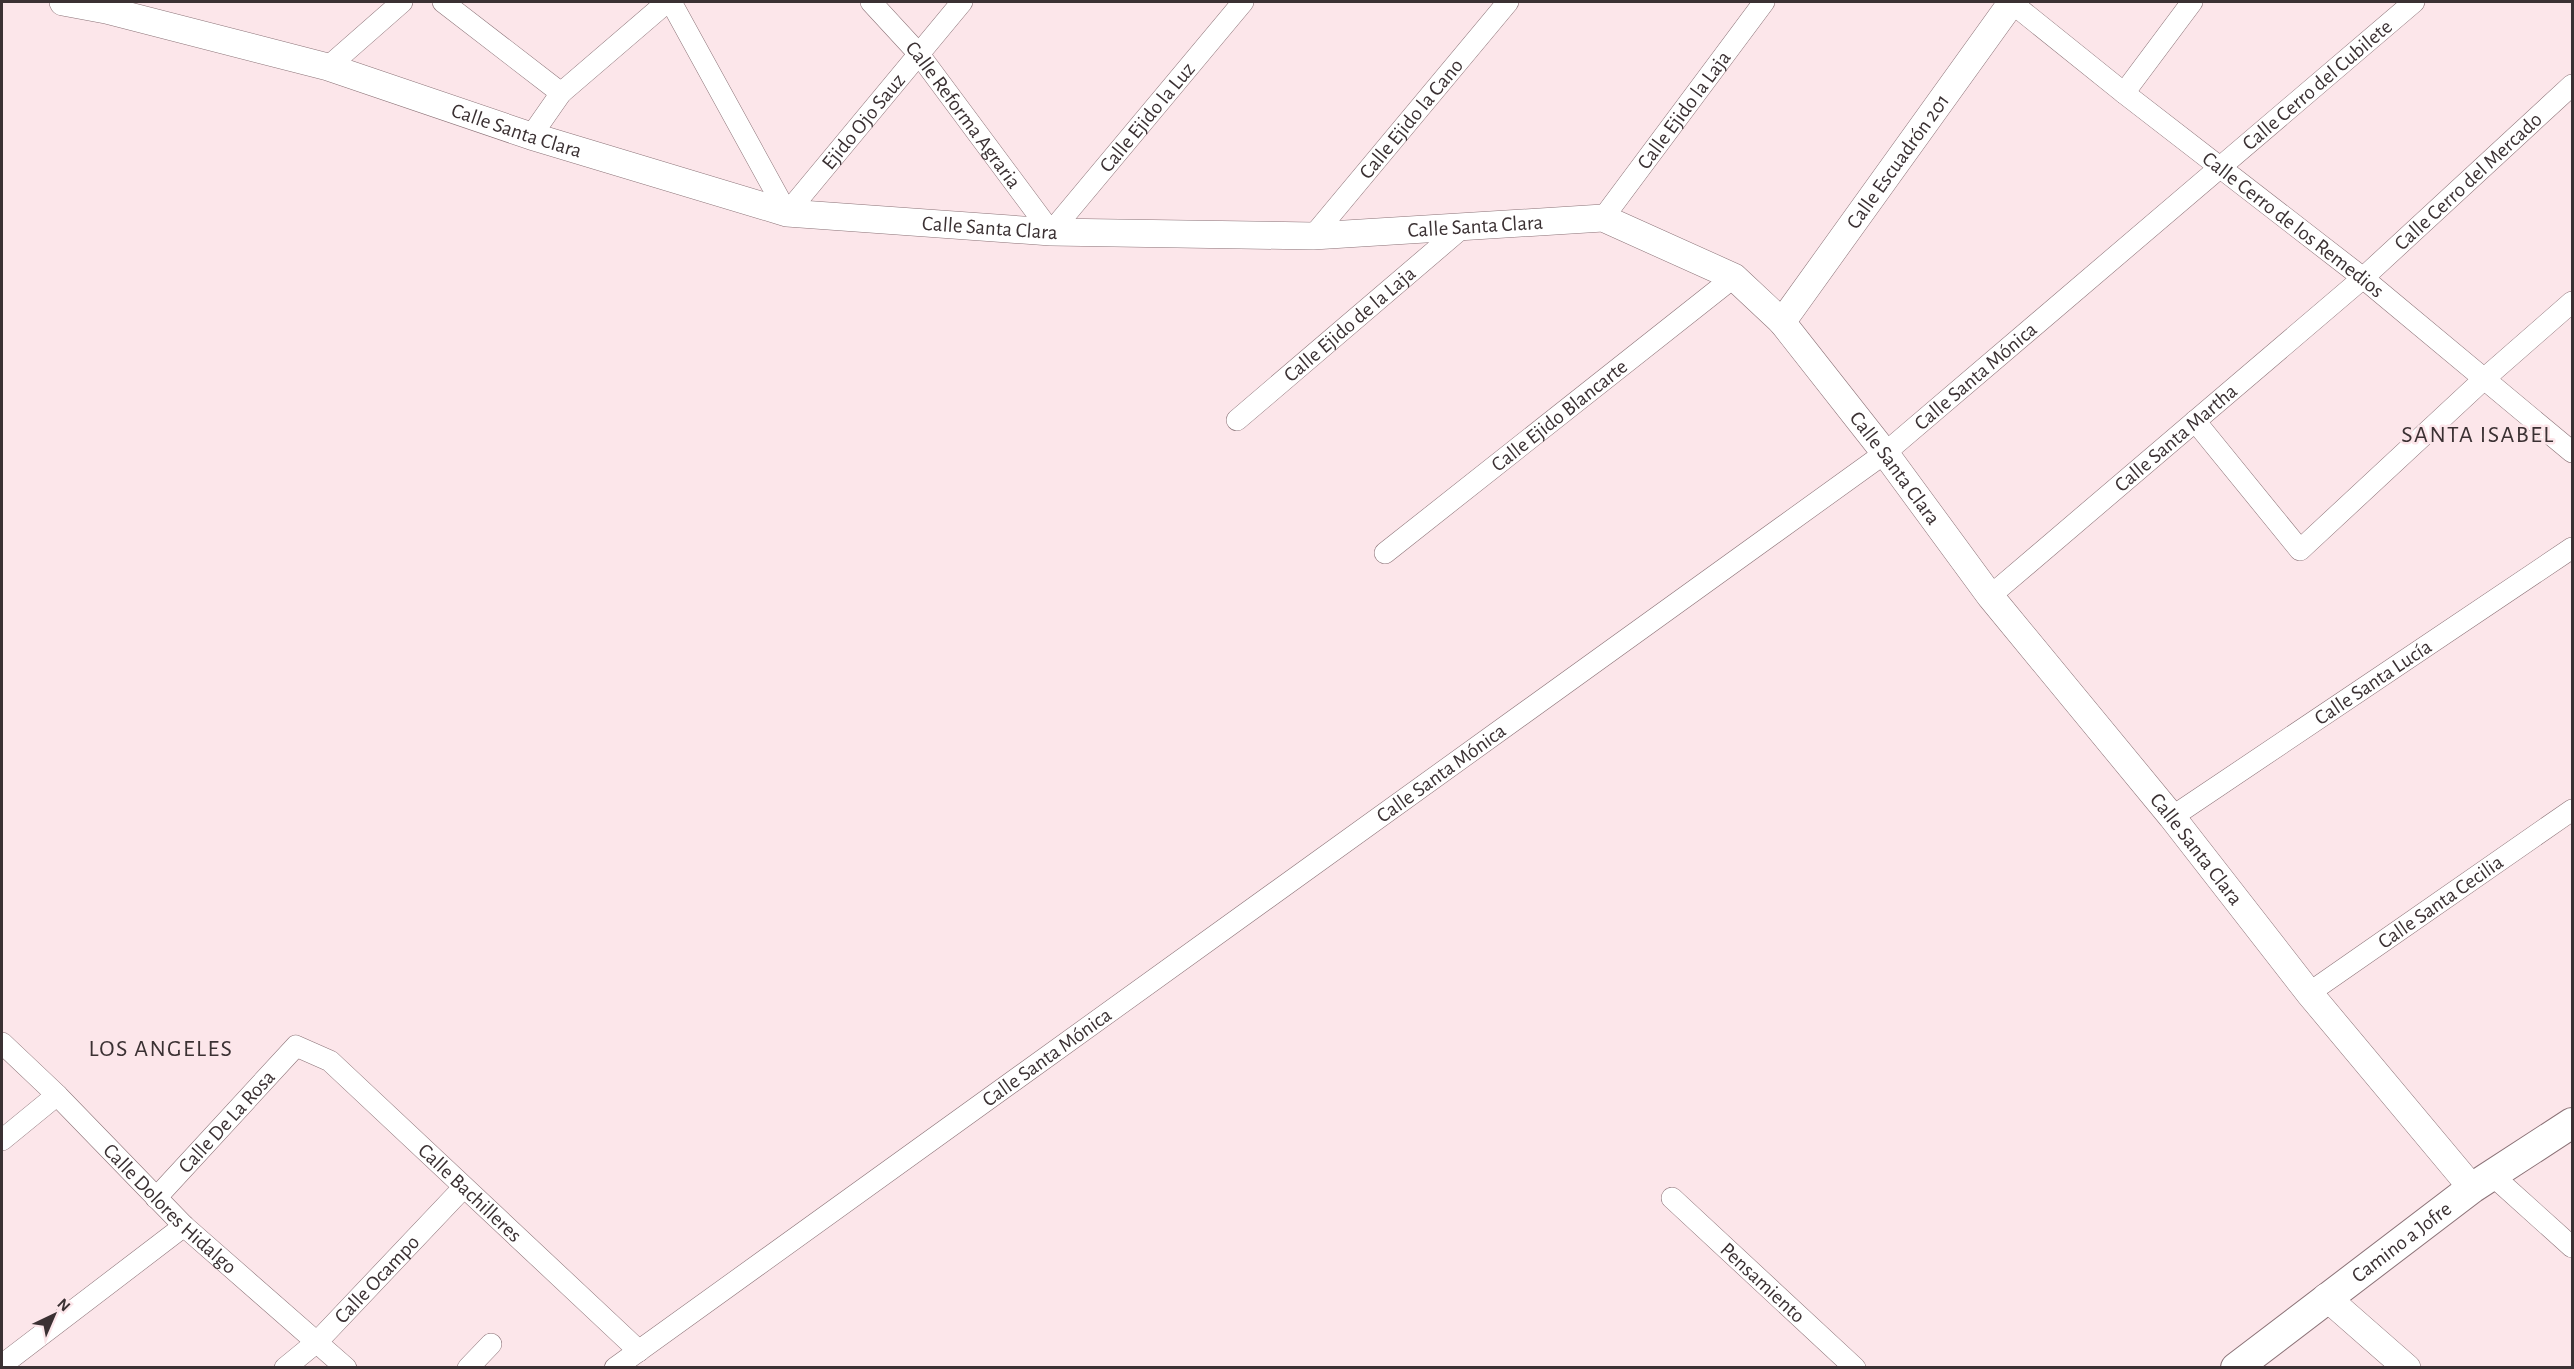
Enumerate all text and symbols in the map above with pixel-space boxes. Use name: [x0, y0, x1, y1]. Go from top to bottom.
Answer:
street label: Calle Cerro del Cubilete: [2239, 16, 2396, 154]
street label: Calle Reforma Agraria: [902, 37, 1025, 193]
street label: Calle Ejido la Laja: [1633, 47, 1735, 173]
street label: Calle Ejido la Cano: [1355, 55, 1467, 183]
street label: Calle Ejido la Luz: [1096, 58, 1199, 176]
street label: Ejido Ojo Sauz: [818, 70, 909, 173]
street label: Calle Escuadrón 201: [1843, 90, 1953, 233]
street label: Calle Santa Clara: [449, 100, 584, 162]
street label: Calle Cerro del Mercado: [2391, 109, 2546, 254]
street label: Calle Cerro de los Remedios: [2198, 148, 2388, 302]
street label: Calle Santa Clara: [1407, 212, 1544, 241]
street label: Calle Santa Clara: [921, 213, 1058, 243]
street label: Calle Ejido de la Laja: [1280, 262, 1420, 386]
street label: Calle Santa Mónica: [1910, 318, 2041, 434]
street label: Calle Ejido Blancarte: [1488, 356, 1631, 476]
street label: Calle Santa Martha: [2111, 380, 2242, 496]
street label: Calle Santa Clara: [1845, 408, 1944, 529]
district label: SANTA ISABEL: [2401, 423, 2555, 447]
street label: Calle Santa Lucía: [2311, 635, 2436, 729]
street label: Calle Santa Mónica: [1373, 720, 1510, 827]
street label: Calle Santa Clara: [2146, 789, 2246, 909]
street label: Calle Santa Cecilia: [2374, 851, 2507, 953]
street label: Calle Santa Mónica: [978, 1004, 1116, 1111]
district label: LOS ANGELES: [89, 1037, 233, 1061]
street label: Calle De La Rosa: [175, 1066, 279, 1177]
street label: Calle Dolores Hidalgo: [99, 1140, 240, 1278]
street label: Calle Bachilleres: [414, 1140, 526, 1246]
street label: Camino a Jofre: [2348, 1198, 2455, 1287]
street label: Calle Ocampo: [331, 1231, 423, 1328]
street label: Pensamiento: [1716, 1239, 1809, 1327]
north arrow: [24, 1285, 84, 1345]
text: N: [54, 1295, 73, 1315]

